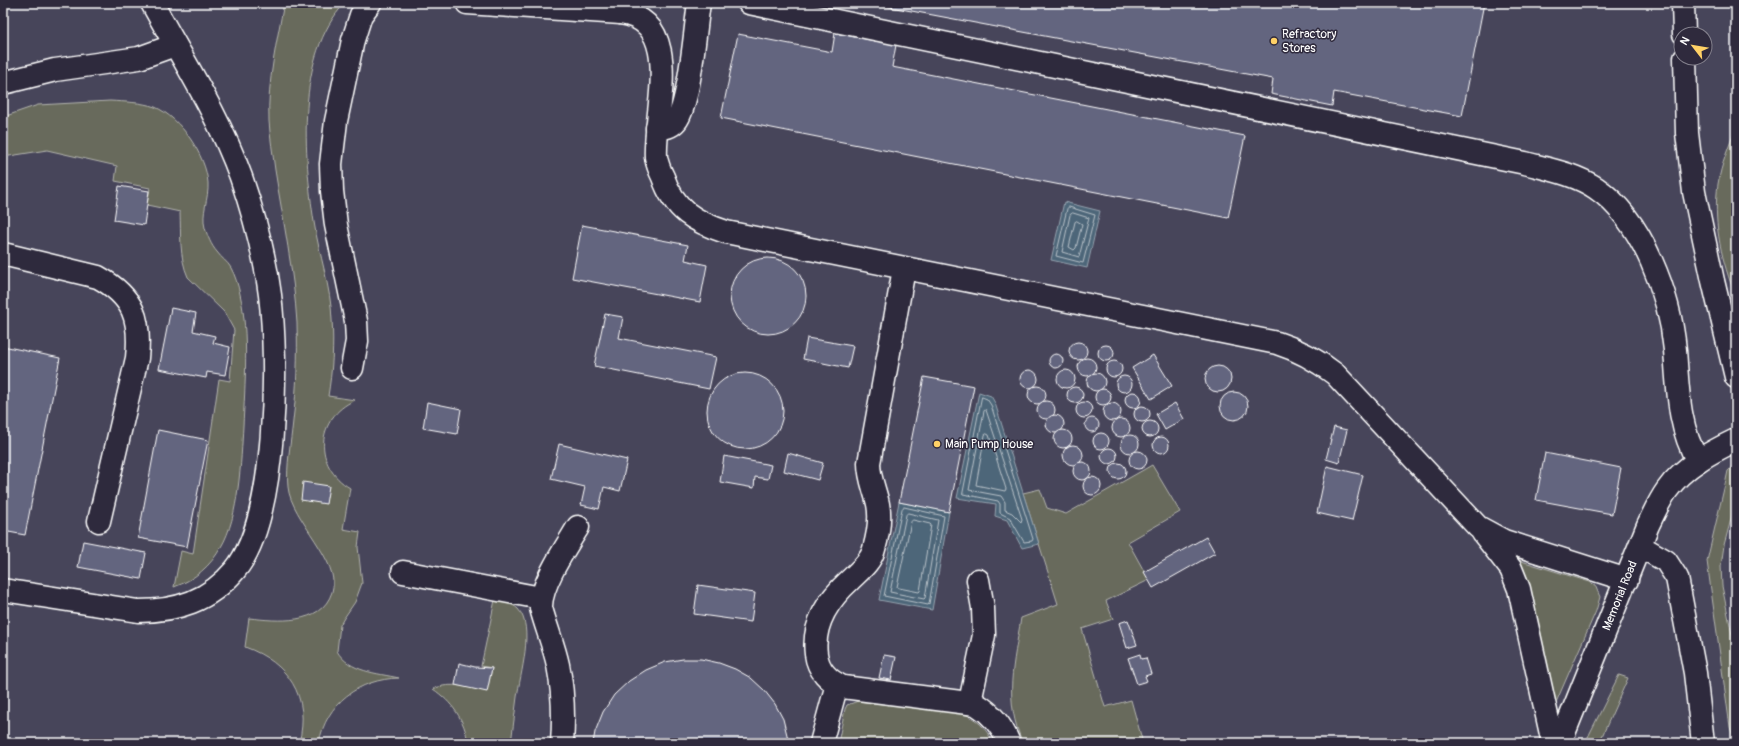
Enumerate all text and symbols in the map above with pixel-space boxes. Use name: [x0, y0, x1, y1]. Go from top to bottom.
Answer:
north arrow: [1673, 26, 1713, 66]
place label: Refractory Stores: [1282, 27, 1336, 56]
text: N: [1677, 34, 1693, 48]
marker: Refractory Stores: [1269, 36, 1279, 46]
place label: Main Pump House: [945, 437, 1033, 452]
marker: Main Pump House: [932, 439, 942, 449]
street label: Memorial Road: [1599, 558, 1640, 633]

